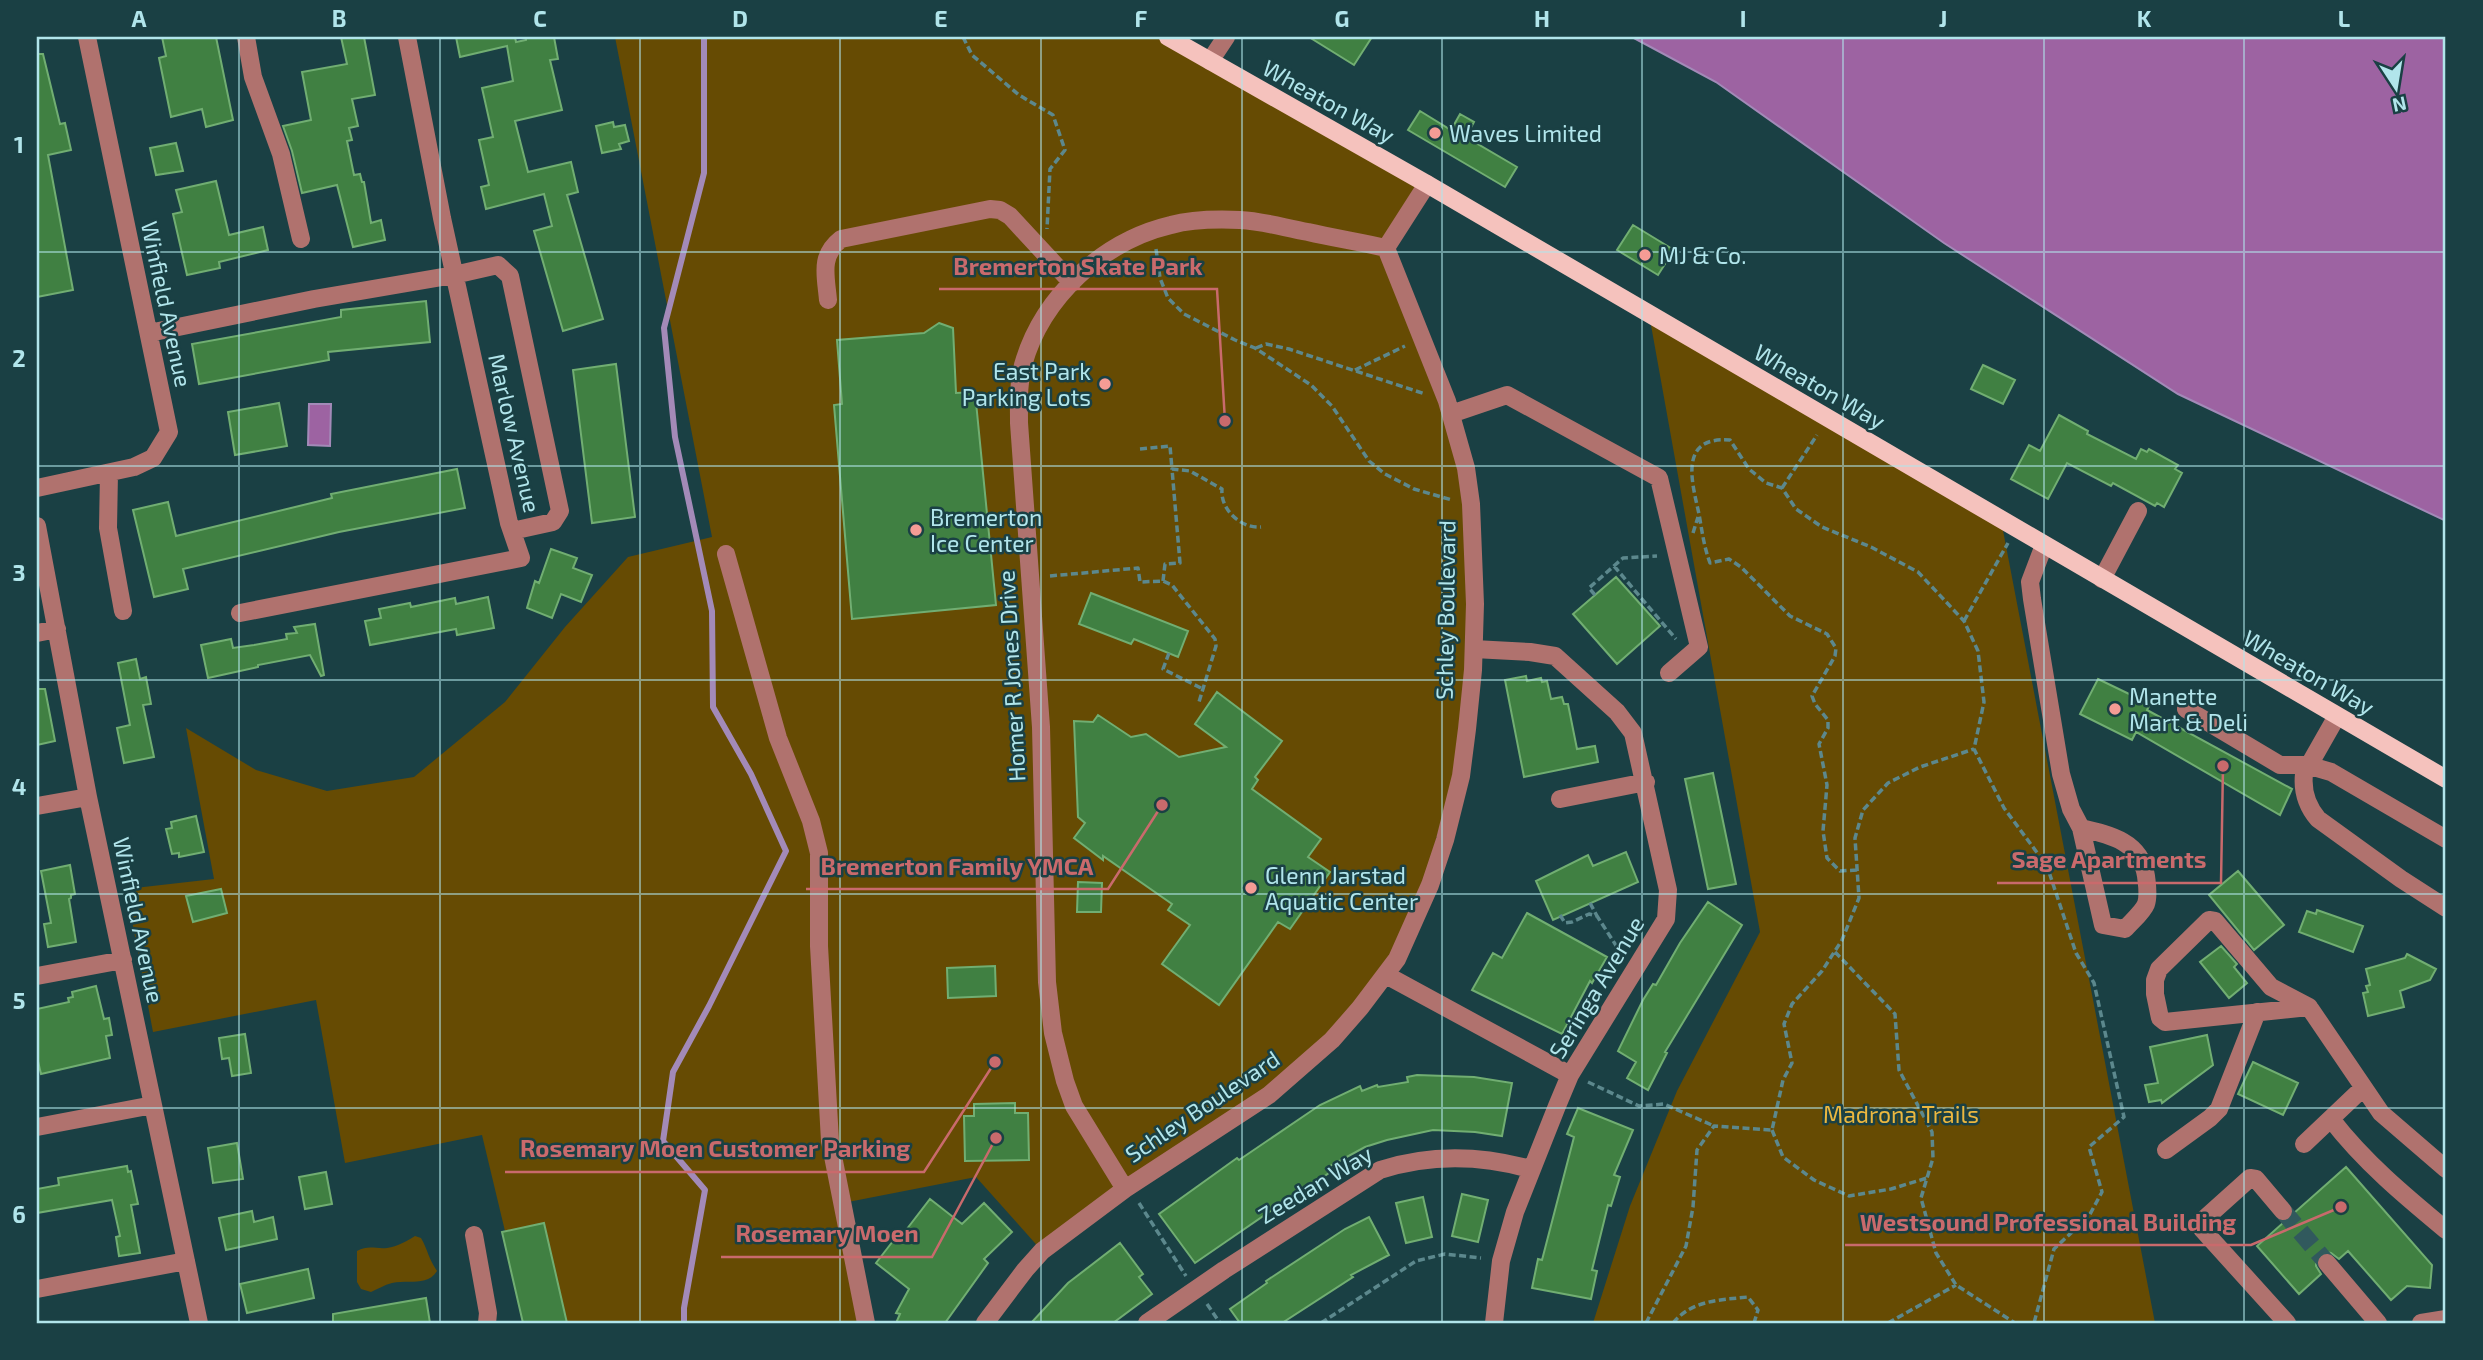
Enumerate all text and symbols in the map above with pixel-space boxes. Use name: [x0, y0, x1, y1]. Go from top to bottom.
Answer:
text: A: [131, 4, 147, 32]
text: B: [332, 4, 346, 32]
text: C: [533, 4, 547, 32]
text: D: [732, 4, 748, 32]
text: E: [934, 4, 948, 32]
text: F: [1135, 4, 1148, 32]
text: G: [1335, 4, 1349, 32]
text: H: [1534, 4, 1550, 32]
text: I: [1740, 4, 1746, 32]
text: J: [1939, 4, 1947, 32]
text: K: [2137, 4, 2152, 32]
text: L: [2338, 4, 2350, 32]
north arrow: [2360, 52, 2430, 122]
street label: Wheaton Way: [1258, 53, 1400, 149]
text: N: [2391, 92, 2409, 118]
place label: Waves Limited: [1449, 119, 1602, 147]
marker: Waves Limited: [1427, 125, 1443, 141]
text: 1: [14, 130, 24, 158]
street label: Winfield Avenue: [136, 219, 198, 389]
place label: MJ & Co.: [1659, 241, 1746, 269]
callout: Bremerton Skate Park: [939, 244, 1217, 289]
marker: MJ & Co.: [1637, 247, 1653, 263]
text: Bremerton Skate Park: [953, 251, 1203, 280]
street label: Wheaton Way: [1750, 337, 1890, 435]
text: 2: [12, 344, 26, 372]
street label: Marlow Avenue: [483, 351, 547, 515]
place label: East Park Parking Lots: [962, 357, 1091, 411]
marker: East Park Parking Lots: [1097, 376, 1113, 392]
place label: Bremerton Ice Center: [930, 503, 1042, 557]
street label: Schley Boulevard: [1429, 520, 1461, 700]
marker: Bremerton Ice Center: [908, 522, 924, 538]
text: 3: [12, 558, 26, 586]
street label: Homer R Jones Drive: [991, 570, 1031, 782]
street label: Wheaton Way: [2239, 623, 2379, 721]
place label: Manette Mart & Deli: [2129, 682, 2248, 736]
marker: Manette Mart & Deli: [2107, 701, 2123, 717]
text: 4: [12, 772, 26, 800]
street label: Winfield Avenue: [108, 835, 170, 1005]
callout: Sage Apartments: [1997, 838, 2221, 883]
callout: Bremerton Family YMCA: [806, 844, 1108, 889]
text: Sage Apartments: [2011, 844, 2207, 873]
text: Bremerton Family YMCA: [821, 851, 1094, 880]
place label: Glenn Jarstad Aquatic Center: [1265, 861, 1418, 915]
marker: Glenn Jarstad Aquatic Center: [1243, 880, 1259, 896]
street label: Seringa Avenue: [1543, 911, 1649, 1063]
text: 5: [13, 986, 25, 1014]
street label: Schley Boulevard: [1120, 1044, 1284, 1168]
park label: Madrona Trails: [1823, 1100, 1979, 1128]
callout: Rosemary Moen Customer Parking: [505, 1127, 924, 1172]
text: Rosemary Moen Customer Parking: [520, 1133, 910, 1162]
street label: Zeedan Way: [1253, 1139, 1377, 1229]
text: 6: [12, 1200, 26, 1228]
callout: Westsound Professional Building: [1845, 1200, 2251, 1245]
text: Westsound Professional Building: [1860, 1207, 2236, 1236]
callout: Rosemary Moen: [721, 1212, 932, 1257]
text: Rosemary Moen: [735, 1218, 919, 1247]

